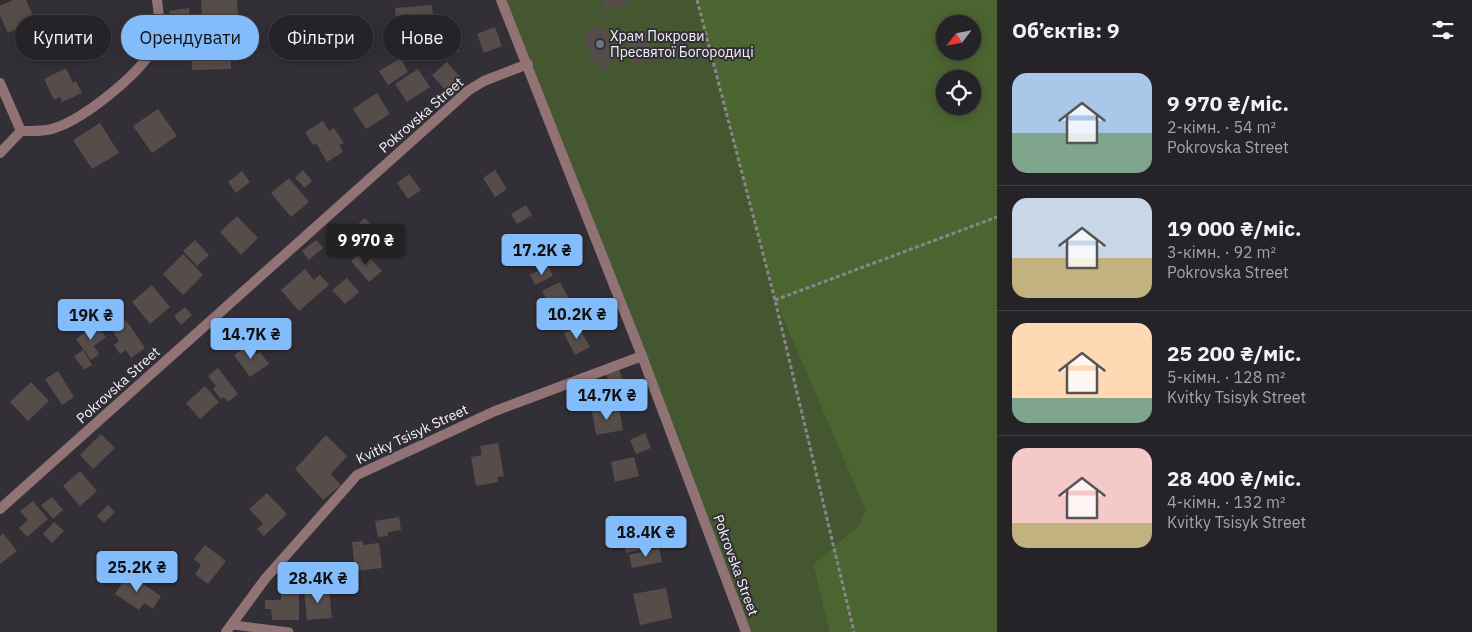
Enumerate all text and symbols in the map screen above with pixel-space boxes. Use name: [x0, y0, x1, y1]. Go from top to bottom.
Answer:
chip: Купити: [15, 15, 111, 60]
chip: Орендувати: [121, 15, 259, 60]
chip: Фільтри: [269, 15, 373, 60]
chip: Нове: [383, 15, 461, 60]
north arrow: [936, 15, 981, 60]
map controls: [936, 15, 981, 115]
text: Об’єктів: 9: [1012, 16, 1120, 44]
icon: filters: [1429, 16, 1457, 44]
place label: Храм Покрови Пресвятої Богородиці: [610, 27, 754, 61]
marker: Храм Покрови Пресвятої Богородиці: [594, 38, 606, 50]
button: locate: [936, 70, 981, 115]
street label: Pokrovska Street: [375, 73, 467, 157]
text: 9 970 ₴/міс.: [1167, 89, 1289, 117]
icon: home: [1052, 93, 1112, 153]
text: 2-кімн. · 54 m²: [1167, 117, 1276, 137]
text: Pokrovska Street: [1167, 137, 1289, 157]
text: 19 000 ₴/міс.: [1167, 214, 1302, 242]
icon: home: [1052, 218, 1112, 278]
pin: 9 970 ₴: [320, 224, 412, 266]
text: 9 970 ₴: [338, 230, 394, 250]
pin: 17.2K ₴: [496, 234, 588, 276]
text: 17.2K ₴: [513, 240, 571, 260]
text: 3-кімн. · 92 m²: [1167, 242, 1276, 262]
text: Pokrovska Street: [1167, 262, 1289, 282]
pin: 19K ₴: [56, 298, 126, 341]
pin: 10.2K ₴: [531, 298, 623, 340]
text: 10.2K ₴: [548, 304, 606, 324]
text: 19K ₴: [69, 305, 113, 325]
pin: 14.7K ₴: [205, 318, 297, 360]
text: 14.7K ₴: [222, 324, 280, 344]
text: 25 200 ₴/міс.: [1167, 339, 1302, 367]
street label: Pokrovska Street: [72, 343, 164, 427]
icon: home: [1052, 343, 1112, 403]
text: 5-кімн. · 128 m²: [1167, 367, 1286, 387]
pin: 14.7K ₴: [561, 378, 653, 421]
text: 14.7K ₴: [578, 385, 636, 405]
text: Kvitky Tsisyk Street: [1167, 387, 1306, 407]
street label: Kvitky Tsisyk Street: [353, 400, 471, 468]
text: 28 400 ₴/міс.: [1167, 464, 1302, 492]
icon: home: [1052, 468, 1112, 528]
text: 4-кімн. · 132 m²: [1167, 492, 1286, 512]
street label: Pokrovska Street: [709, 512, 763, 618]
text: Kvitky Tsisyk Street: [1167, 512, 1306, 532]
pin: 18.4K ₴: [600, 516, 692, 558]
text: 18.4K ₴: [617, 522, 675, 542]
pin: 25.2K ₴: [91, 550, 183, 593]
text: 25.2K ₴: [108, 557, 166, 577]
pin: 28.4K ₴: [272, 562, 364, 604]
text: 28.4K ₴: [289, 568, 347, 588]

